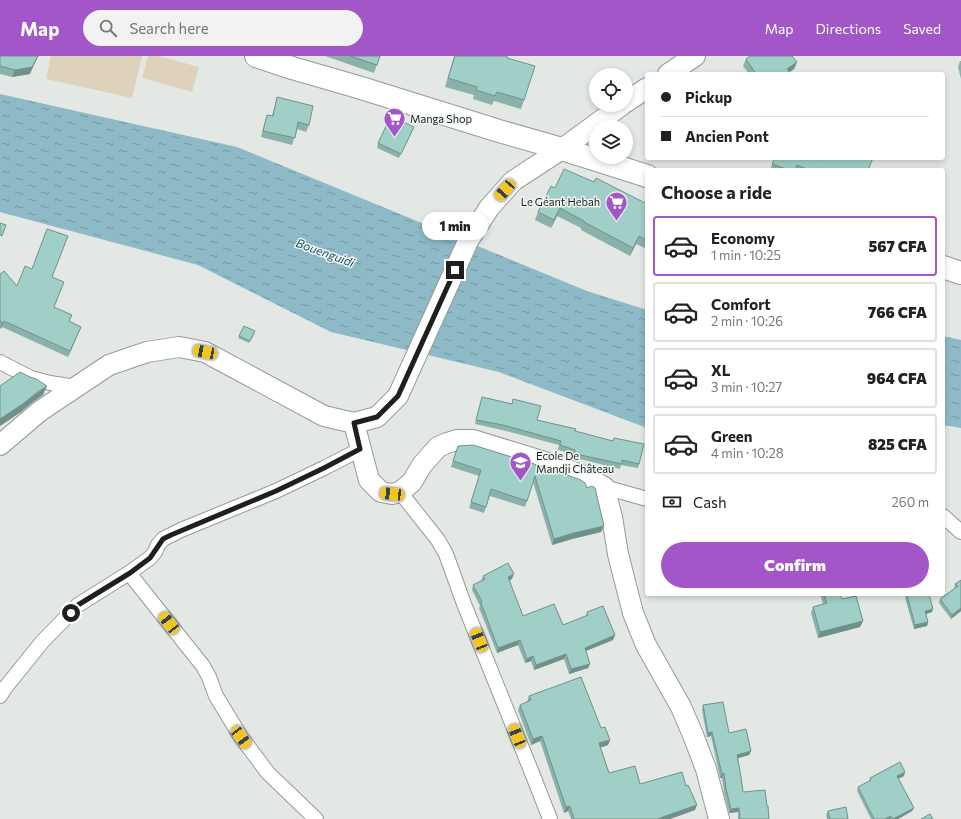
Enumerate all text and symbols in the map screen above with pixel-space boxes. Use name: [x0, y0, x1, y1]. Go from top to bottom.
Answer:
search box: [83, 10, 363, 46]
text: Map: [20, 17, 59, 40]
icon: search: [97, 17, 119, 39]
text: Search here: [129, 19, 209, 37]
text: Map: [765, 20, 794, 37]
text: Directions: [816, 20, 881, 37]
text: Saved: [903, 20, 941, 37]
map controls: [589, 68, 633, 164]
button: locate: [589, 68, 633, 112]
text: Pickup: [685, 88, 732, 106]
supermarket icon: Manga Shop: [381, 106, 407, 139]
place label: Manga Shop: [410, 112, 472, 125]
button: layers: [589, 120, 633, 164]
text: Ancien Pont: [685, 127, 769, 145]
car: [493, 177, 517, 203]
text: Choose a ride: [661, 181, 772, 203]
supermarket icon: Le Géant Hebah: [603, 189, 629, 222]
place label: Le Géant Hebah: [521, 195, 600, 208]
callout: 1 min: [422, 212, 488, 240]
text: 1 min: [439, 218, 471, 234]
icon: car: [663, 228, 699, 264]
text: Economy: [711, 229, 775, 247]
water label: Bouenguidi: [294, 235, 357, 269]
text: 567 CFA: [868, 237, 927, 255]
text: 1 min · 10:25: [711, 247, 781, 263]
route end: [446, 261, 464, 279]
icon: car: [663, 294, 699, 330]
text: Comfort: [711, 295, 771, 313]
text: 766 CFA: [868, 303, 927, 321]
text: 2 min · 10:26: [711, 313, 783, 329]
car: [192, 344, 218, 360]
icon: car: [663, 360, 699, 396]
text: XL: [711, 361, 730, 379]
text: 964 CFA: [867, 369, 927, 387]
text: 3 min · 10:27: [711, 379, 782, 395]
icon: car: [663, 426, 699, 462]
text: Green: [711, 427, 752, 445]
text: 825 CFA: [868, 435, 927, 453]
text: 4 min · 10:28: [711, 445, 784, 461]
school or university icon: Ecole De Mandji Château: [507, 449, 533, 482]
place label: Ecole De Mandji Château: [536, 449, 614, 475]
car: [379, 487, 405, 501]
icon: cash: [661, 491, 683, 513]
text: Cash: [693, 493, 727, 511]
text: 260 m: [892, 494, 929, 510]
button: Confirm: [661, 542, 929, 588]
route start: [62, 604, 80, 622]
car: [157, 610, 181, 636]
car: [469, 627, 489, 653]
car: [507, 723, 527, 749]
car: [229, 724, 253, 750]

